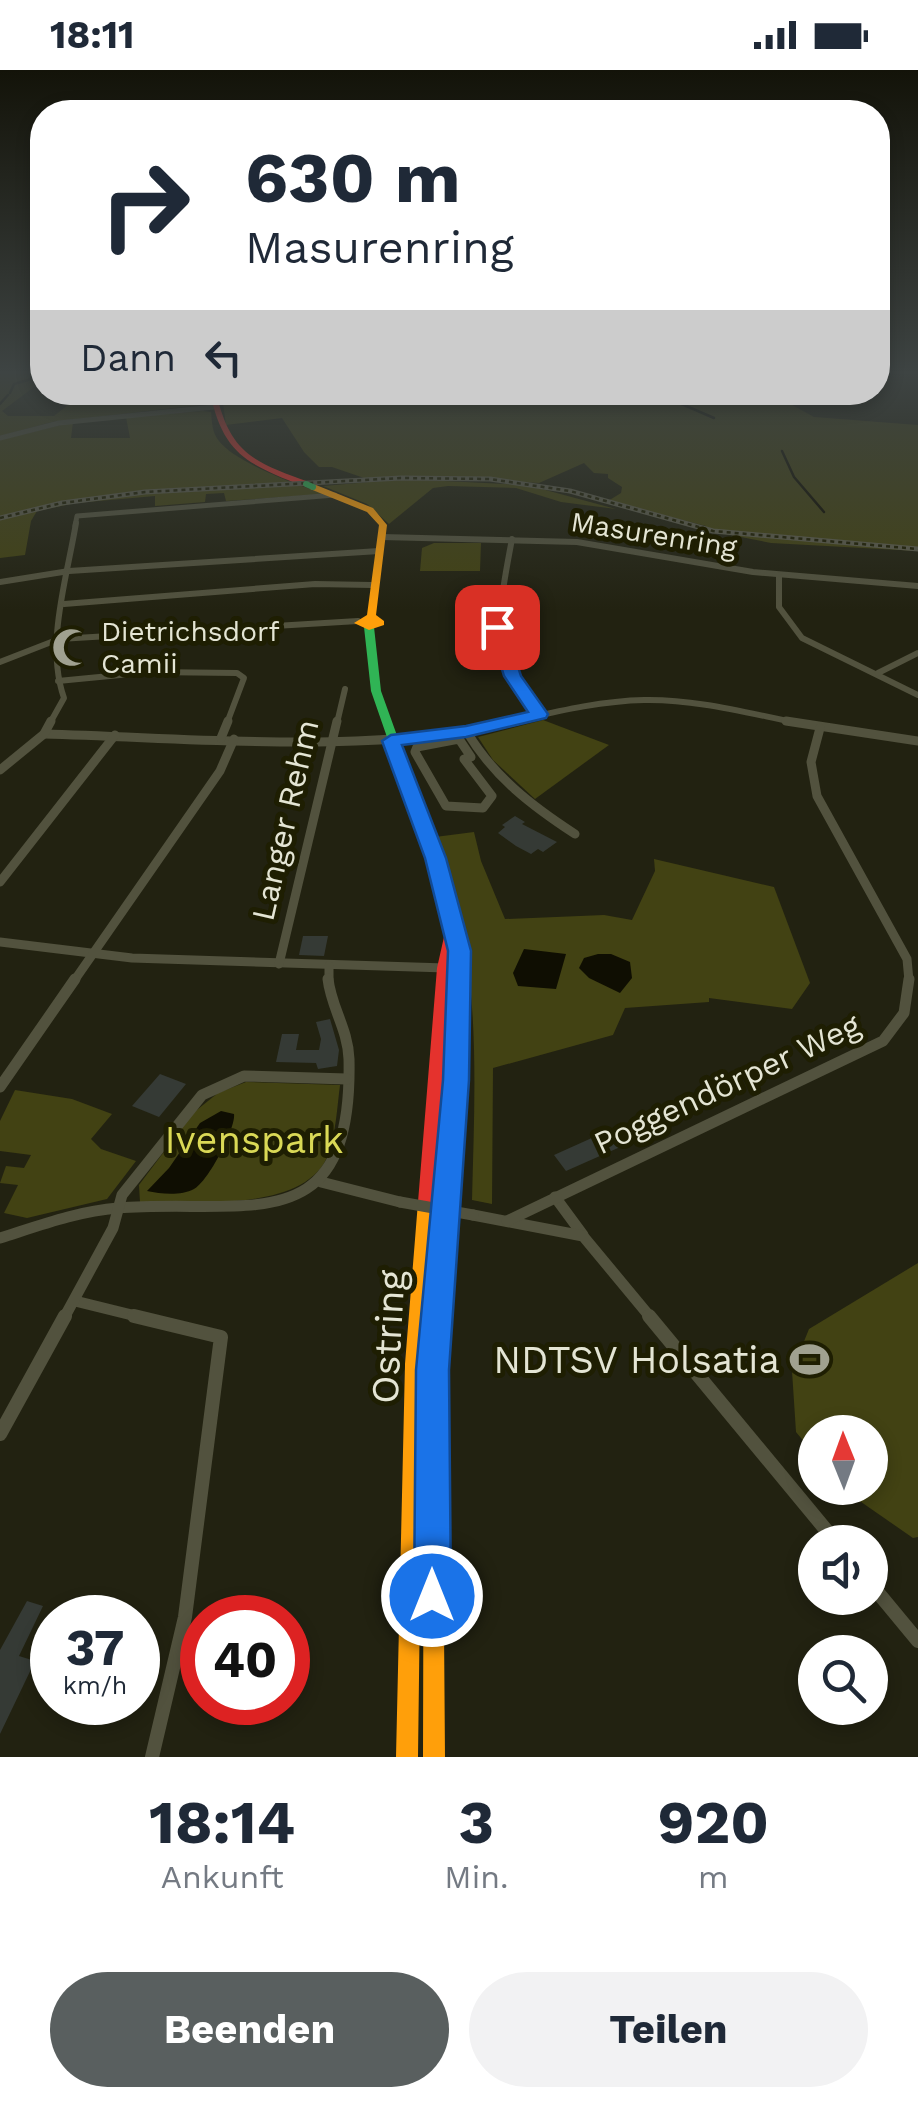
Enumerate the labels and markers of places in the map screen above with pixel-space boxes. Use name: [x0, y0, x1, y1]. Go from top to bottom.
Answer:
pin: [455, 585, 540, 670]
place label: Dietrichsdorf Camii: [101, 615, 279, 680]
mosque icon: Dietrichsdorf Camii: [50, 626, 92, 668]
place label: NDTSV Holsatia: [493, 1338, 780, 1382]
sports icon: NDTSV Holsatia: [789, 1339, 831, 1381]

